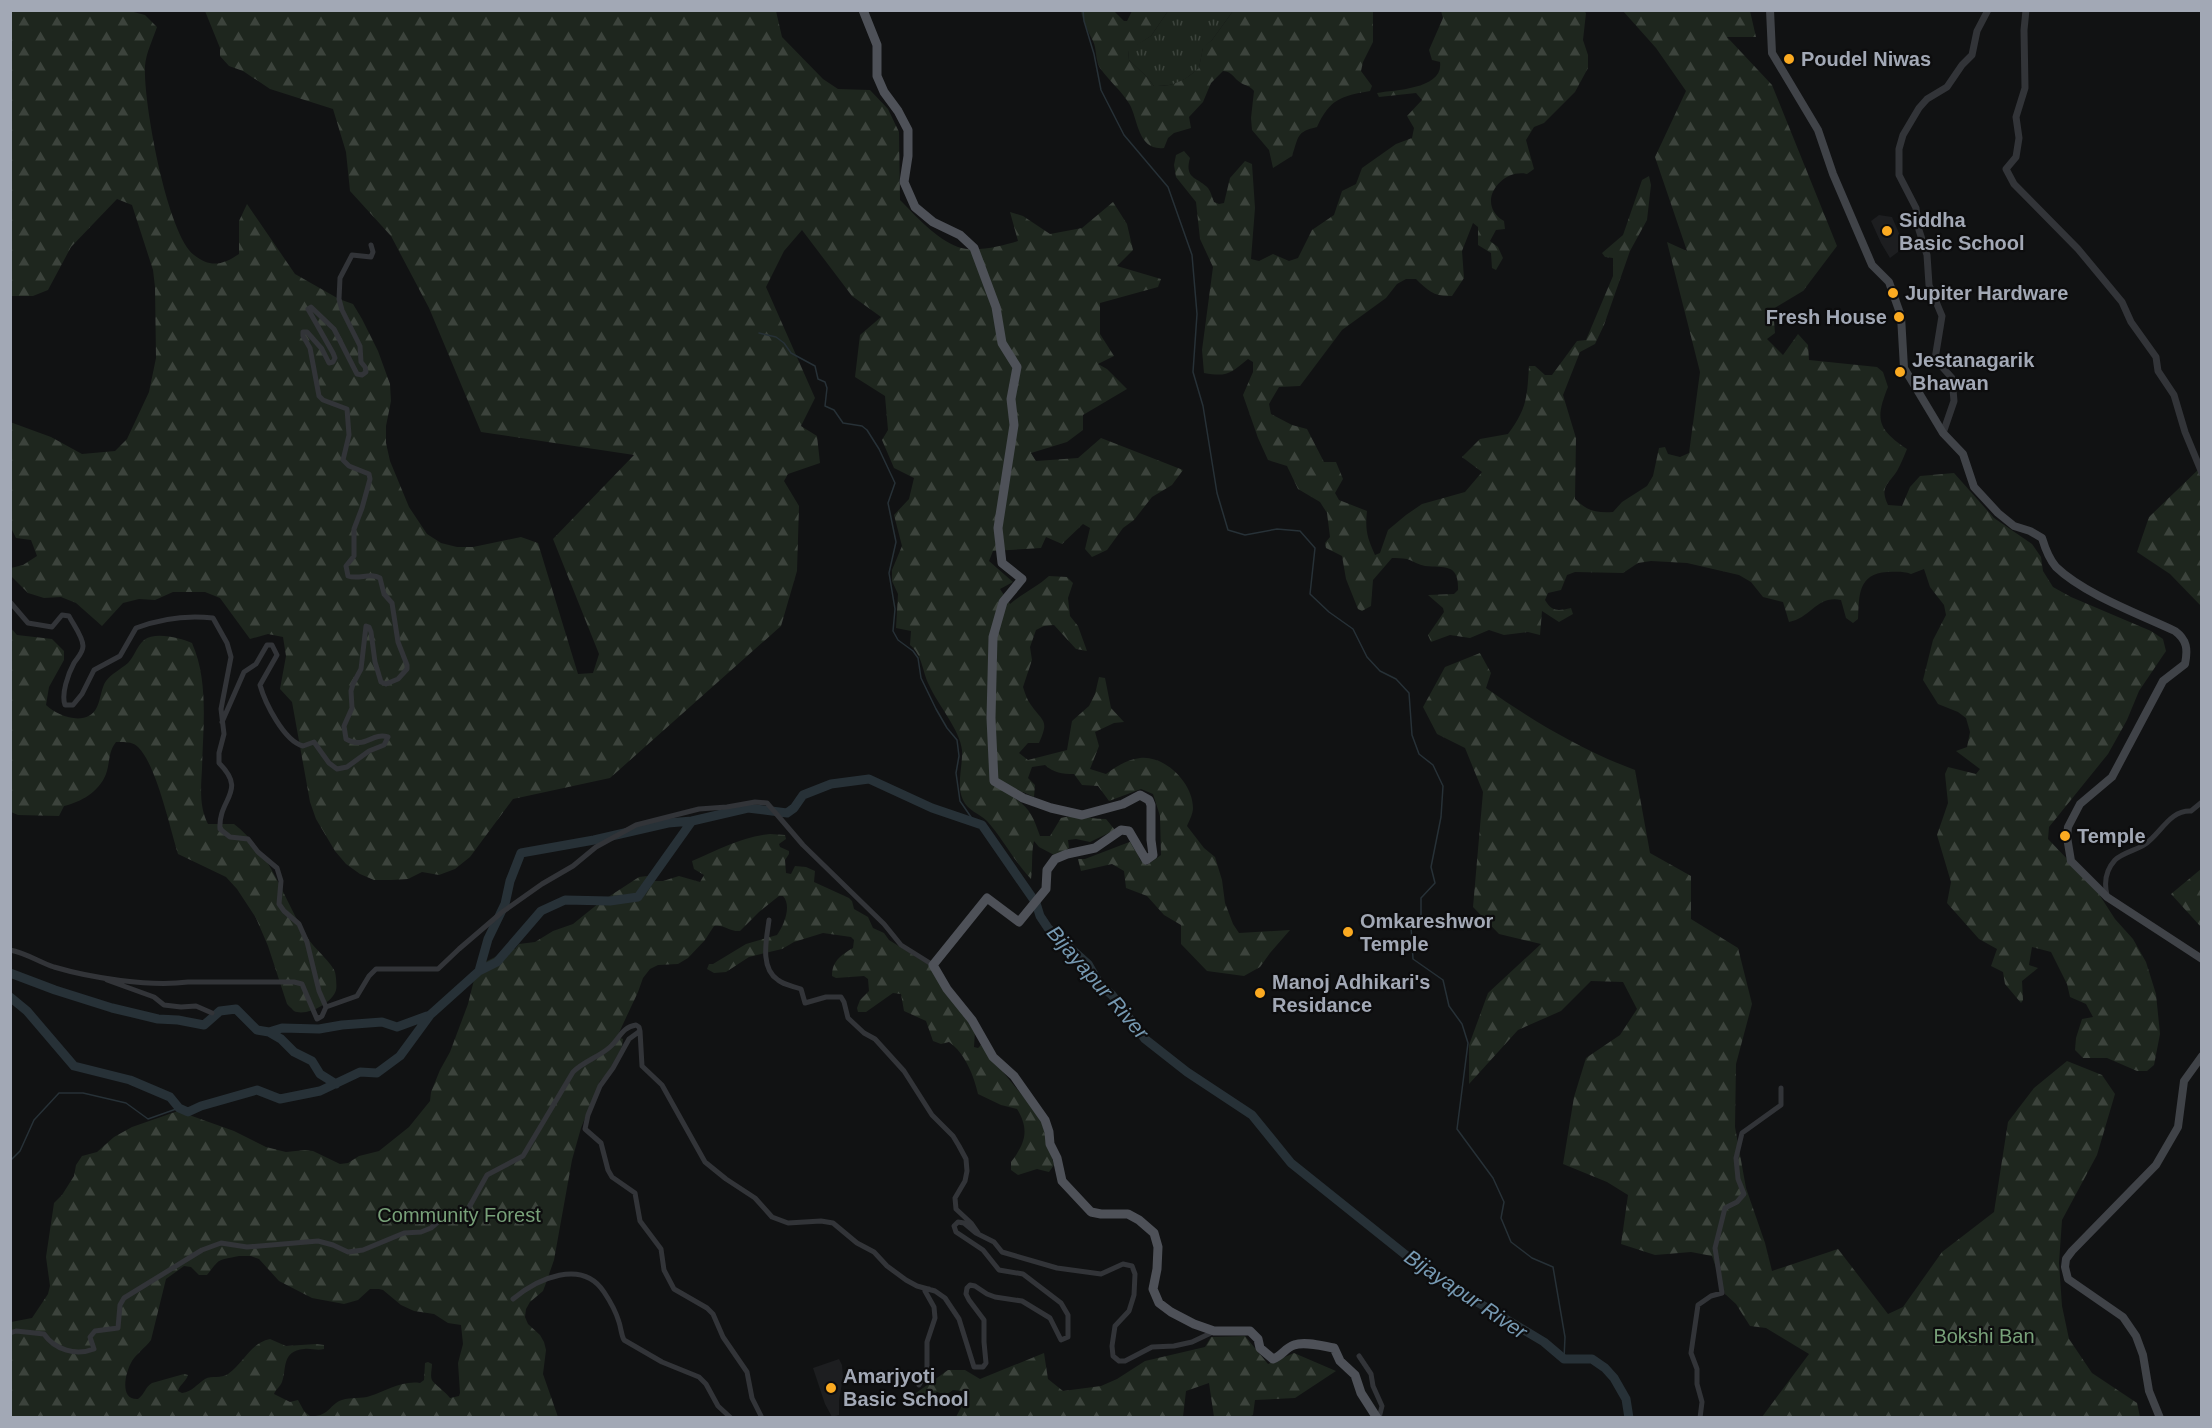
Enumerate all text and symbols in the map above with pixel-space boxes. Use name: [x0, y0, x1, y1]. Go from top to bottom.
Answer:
place label: Poudel Niwas: [1801, 48, 1931, 70]
marker: Poudel Niwas: [1782, 52, 1796, 66]
place label: Siddha Basic School: [1899, 209, 2025, 254]
marker: Siddha Basic School: [1880, 224, 1894, 238]
place label: Jupiter Hardware: [1905, 282, 2068, 304]
marker: Jupiter Hardware: [1886, 286, 1900, 300]
place label: Fresh House: [1766, 306, 1887, 328]
marker: Fresh House: [1892, 310, 1906, 324]
place label: Jestanagarik Bhawan: [1912, 349, 2035, 394]
marker: Jestanagarik Bhawan: [1893, 365, 1907, 379]
place label: Temple: [2077, 825, 2146, 847]
marker: Temple: [2058, 829, 2072, 843]
place label: Omkareshwor Temple: [1360, 910, 1494, 955]
water label: Bijayapur River: [1043, 921, 1154, 1044]
marker: Omkareshwor Temple: [1341, 925, 1355, 939]
place label: Manoj Adhikari's Residance: [1272, 971, 1431, 1016]
marker: Manoj Adhikari's Residance: [1253, 986, 1267, 1000]
park label: Community Forest: [377, 1204, 541, 1226]
water label: Bijayapur River: [1401, 1245, 1532, 1344]
park label: Bokshi Ban: [1933, 1325, 2035, 1347]
place label: Amarjyoti Basic School: [843, 1365, 969, 1410]
marker: Amarjyoti Basic School: [824, 1381, 838, 1395]

